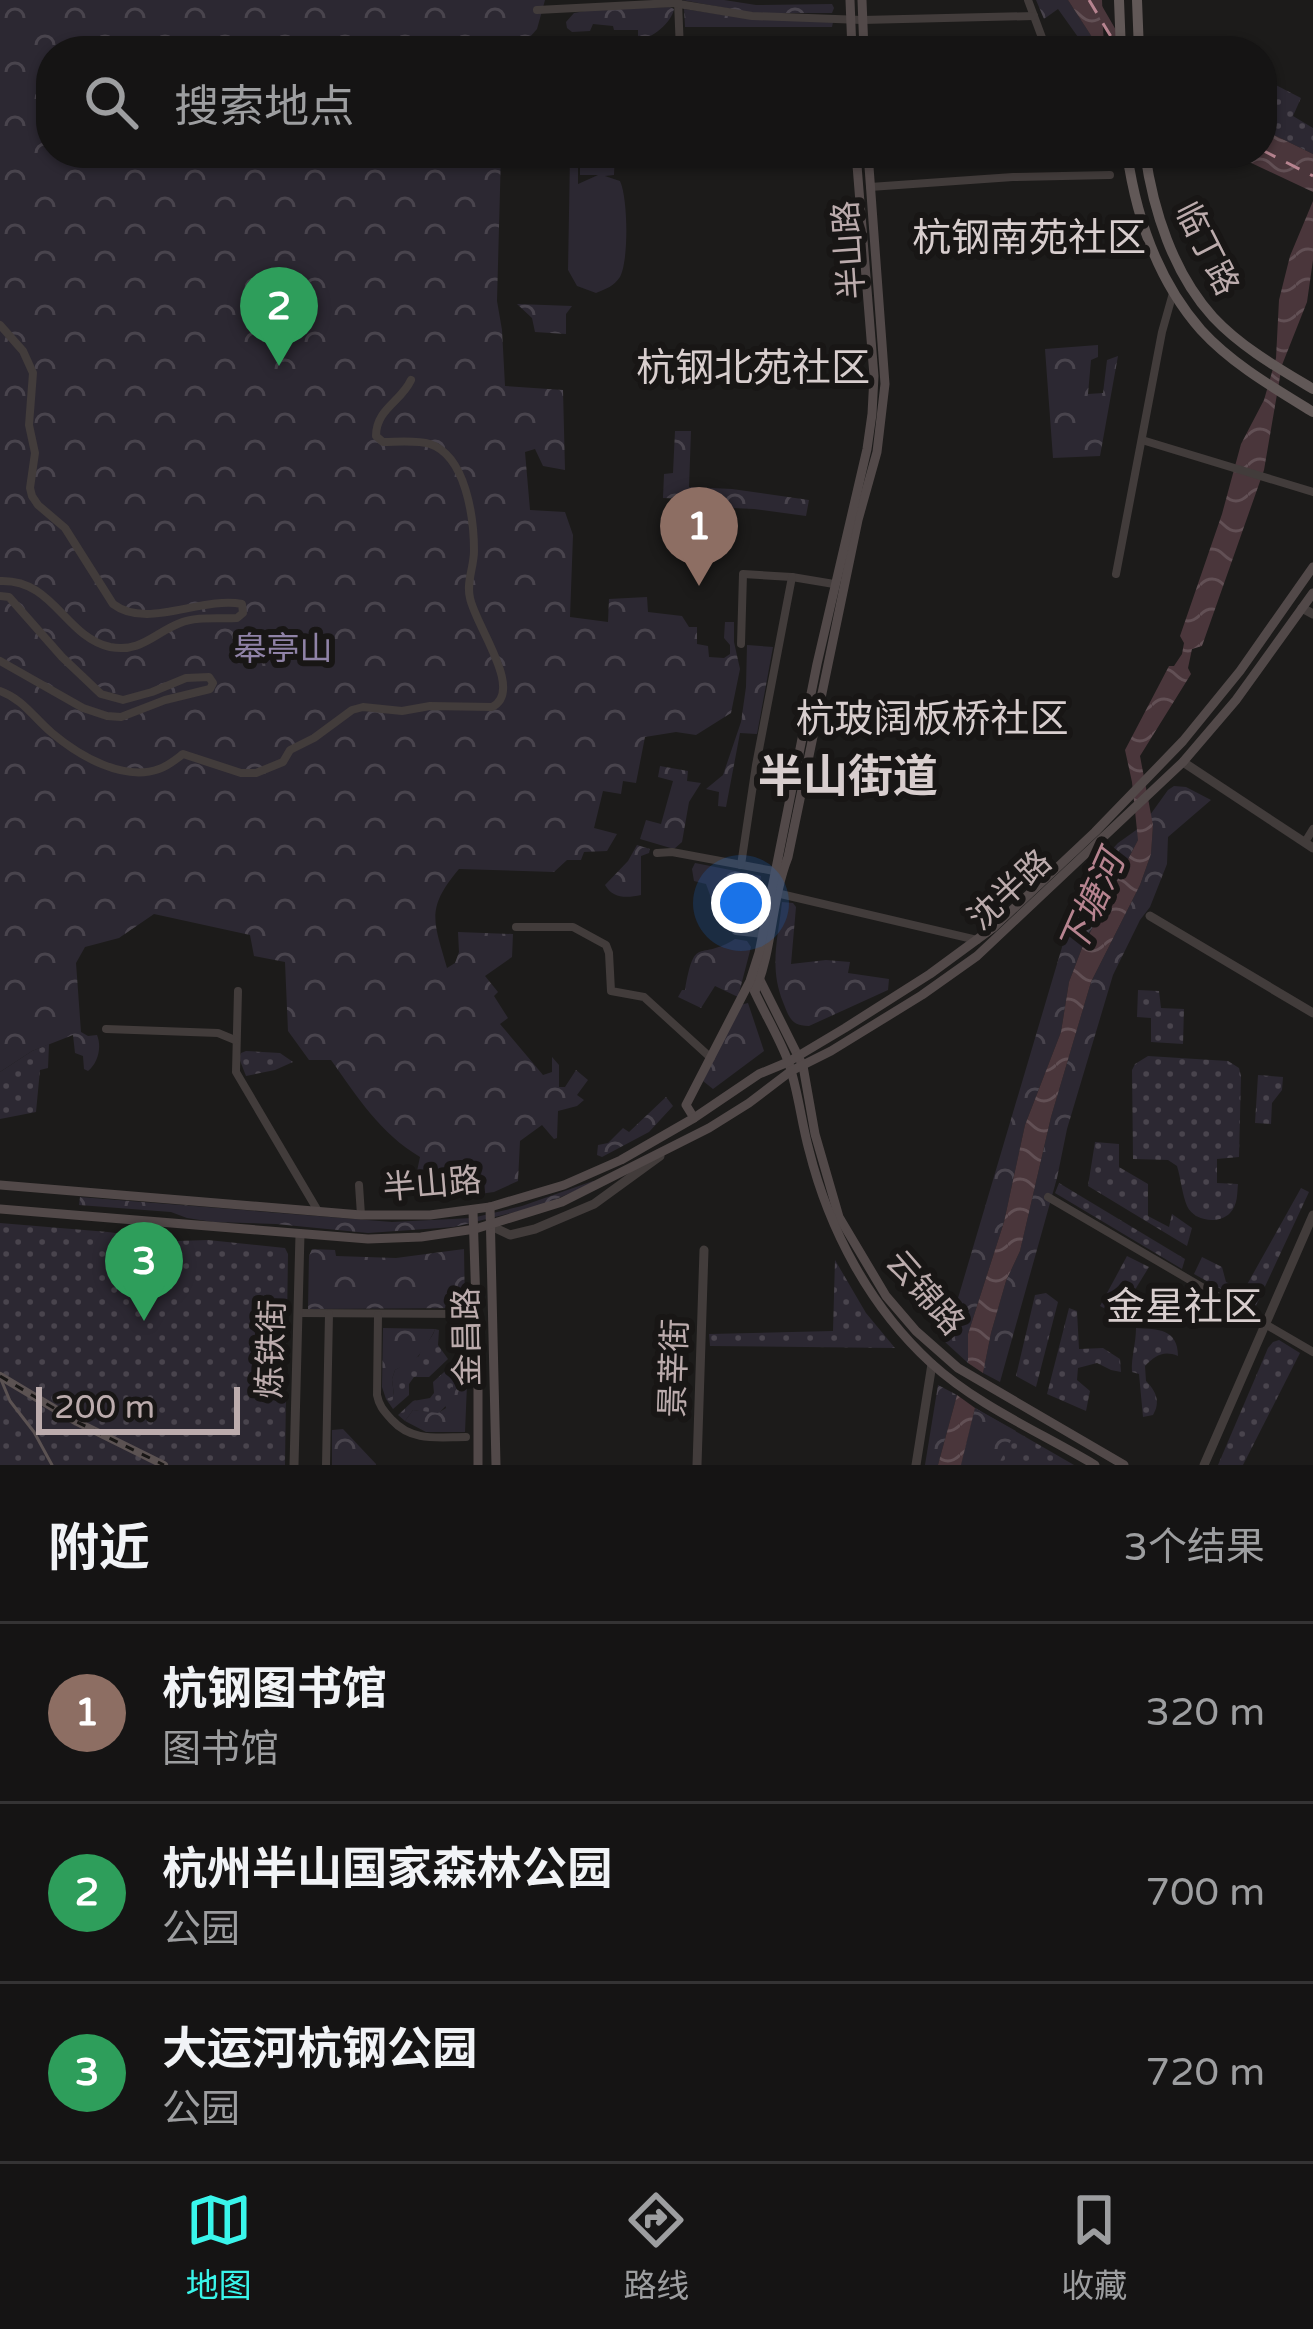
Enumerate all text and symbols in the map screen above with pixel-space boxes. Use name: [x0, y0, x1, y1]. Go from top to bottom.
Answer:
search box: [36, 36, 1277, 168]
icon: search: [78, 69, 144, 135]
text: 搜索地点: [174, 81, 354, 135]
street label: 临丁路: [1167, 196, 1247, 302]
street label: 半山路: [827, 199, 872, 301]
district label: 杭钢南苑社区: [912, 215, 1146, 262]
pin: 2: [240, 267, 318, 366]
district label: 杭钢北苑社区: [636, 345, 870, 392]
pin: 1: [660, 487, 738, 586]
park label: 皋亭山: [234, 630, 333, 669]
district label: 杭玻阔板桥社区: [795, 696, 1069, 743]
district label: 半山街道: [758, 751, 938, 805]
water label: 下塘河: [1051, 840, 1136, 962]
street label: 沈半路: [961, 842, 1060, 938]
your location: [711, 873, 771, 933]
street label: 半山路: [381, 1161, 483, 1208]
pin: 3: [105, 1222, 183, 1321]
street label: 云锦路: [878, 1243, 972, 1343]
district label: 金星社区: [1106, 1284, 1262, 1331]
street label: 金昌路: [447, 1287, 488, 1387]
street label: 炼铁街: [250, 1299, 293, 1399]
street label: 景莘街: [653, 1318, 696, 1418]
scale bar: [36, 1381, 240, 1434]
text: 200 m: [54, 1388, 155, 1427]
text: 附近: [48, 1518, 150, 1580]
text: 3个结果: [1124, 1524, 1265, 1571]
text: 杭钢图书馆: [162, 1663, 387, 1717]
text: 1: [75, 1689, 99, 1736]
text: 320 m: [1146, 1689, 1265, 1736]
text: 图书馆: [162, 1726, 279, 1773]
text: 杭州半山国家森林公园: [162, 1843, 612, 1897]
text: 2: [75, 1869, 99, 1916]
text: 700 m: [1146, 1869, 1265, 1916]
text: 公园: [162, 1906, 240, 1953]
text: 大运河杭钢公园: [162, 2023, 477, 2077]
text: 3: [75, 2049, 99, 2096]
text: 720 m: [1146, 2049, 1265, 2096]
text: 公园: [162, 2086, 240, 2133]
tab: 地图: [186, 2187, 252, 2307]
tab: 路线: [623, 2187, 689, 2307]
tab: 收藏: [1061, 2187, 1127, 2307]

